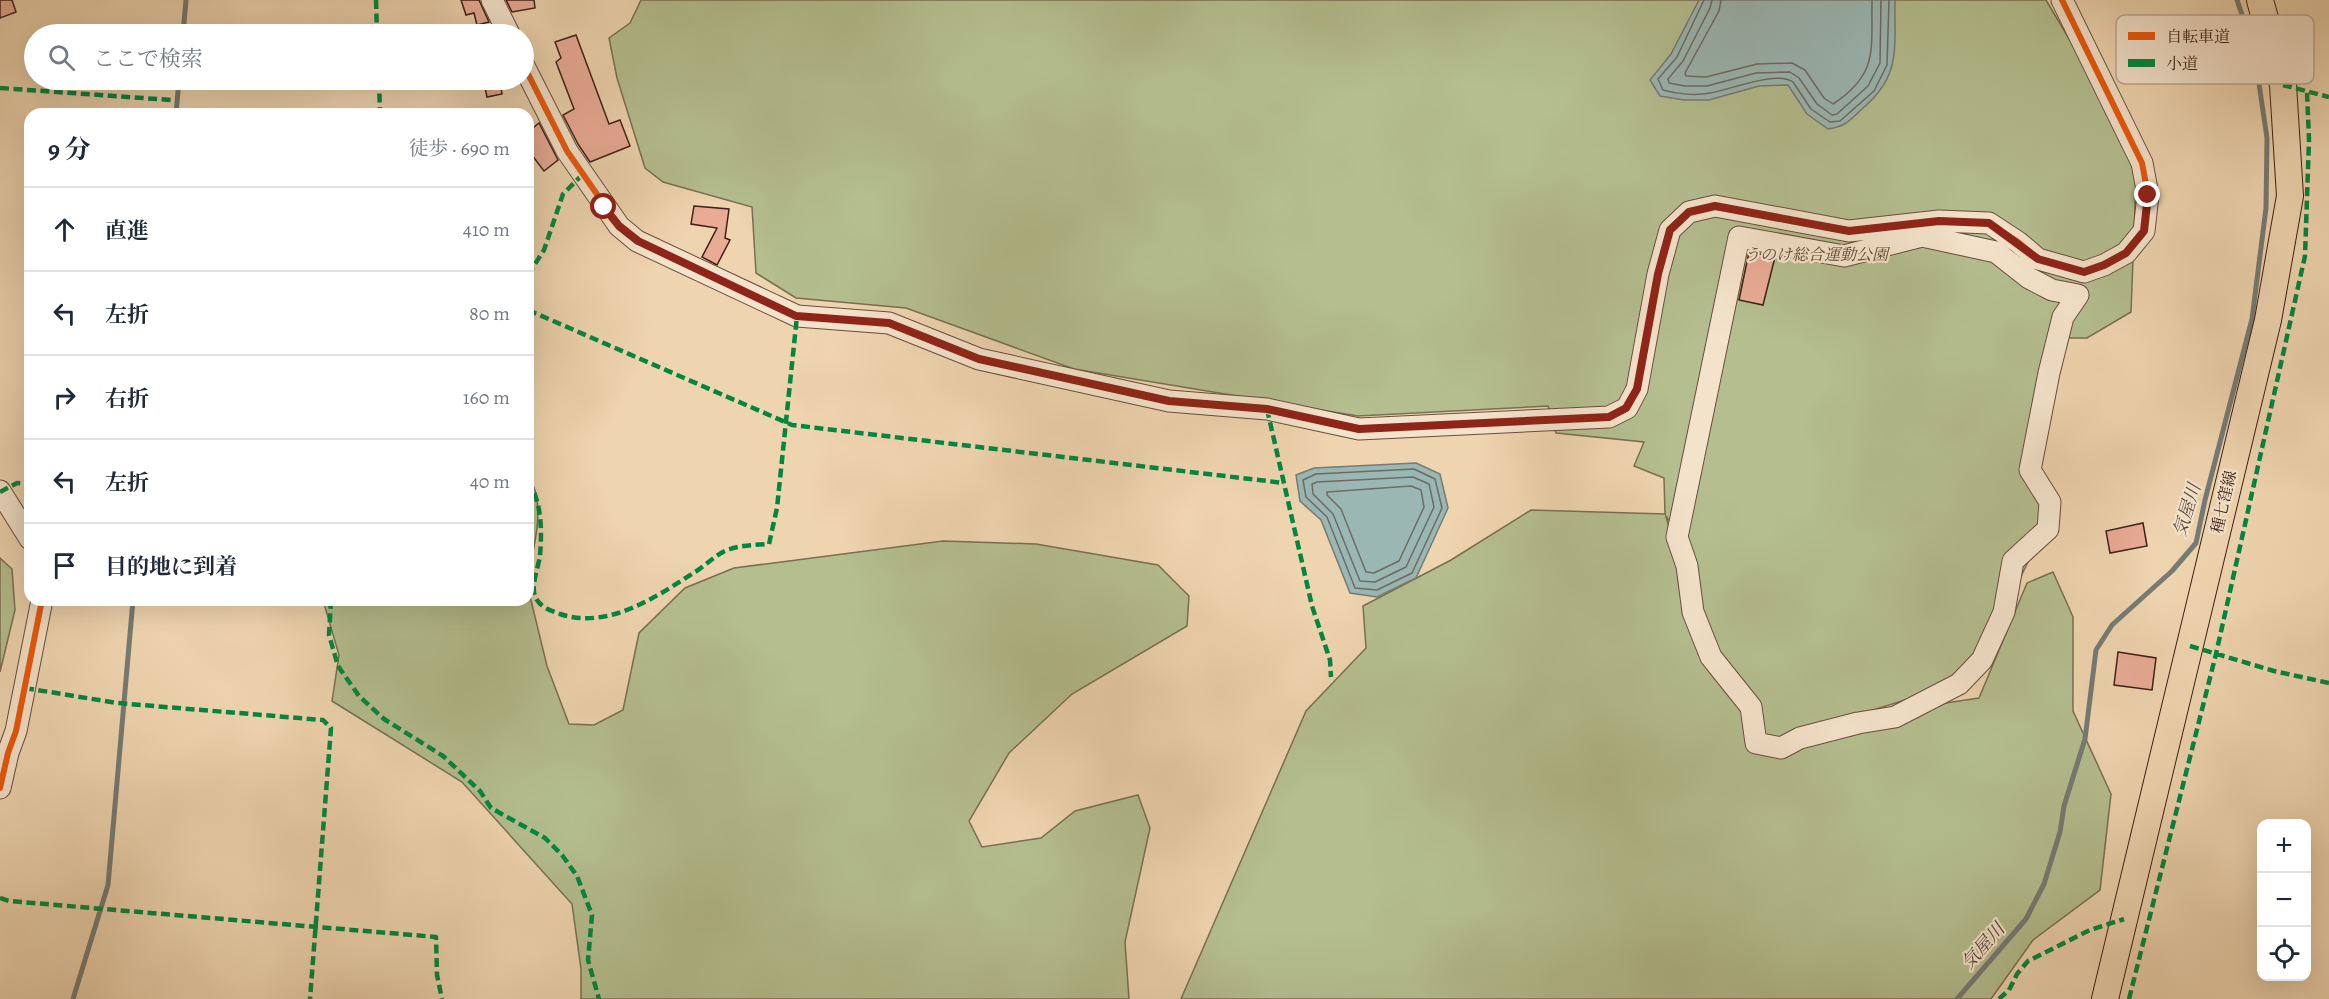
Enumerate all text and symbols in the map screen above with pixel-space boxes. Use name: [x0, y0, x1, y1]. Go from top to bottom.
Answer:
legend: [2116, 15, 2314, 84]
search box: [24, 24, 534, 90]
text: 自転車道: [2166, 26, 2230, 48]
icon: search: [45, 41, 78, 74]
text: ここで検索: [93, 44, 203, 74]
text: 小道: [2166, 53, 2198, 75]
text: 9 分: [48, 132, 91, 167]
text: 徒歩 · 690 m: [409, 135, 510, 162]
route end: [2134, 181, 2160, 207]
route start: [590, 193, 616, 219]
icon: ahead: [48, 213, 81, 246]
text: 直進: [105, 216, 149, 246]
text: 410 m: [463, 216, 510, 243]
park label: うのけ総合運動公園: [1744, 244, 1891, 266]
icon: left: [48, 297, 81, 330]
text: 左折: [105, 300, 149, 330]
text: 80 m: [469, 300, 510, 327]
icon: right: [48, 381, 81, 414]
text: 右折: [105, 384, 149, 414]
text: 160 m: [463, 384, 510, 411]
icon: left: [48, 465, 81, 498]
text: 左折: [105, 468, 149, 498]
text: 40 m: [470, 468, 510, 495]
street label: 種七窪線: [2206, 468, 2242, 536]
water label: 気屋川: [2168, 479, 2207, 539]
icon: arrive: [48, 549, 81, 582]
text: 目的地に到着: [105, 552, 237, 582]
map controls: [2257, 819, 2311, 981]
button: +: [2257, 819, 2311, 873]
button: −: [2257, 873, 2311, 927]
water label: 気屋川: [1956, 916, 2011, 974]
button: locate: [2257, 927, 2311, 981]

